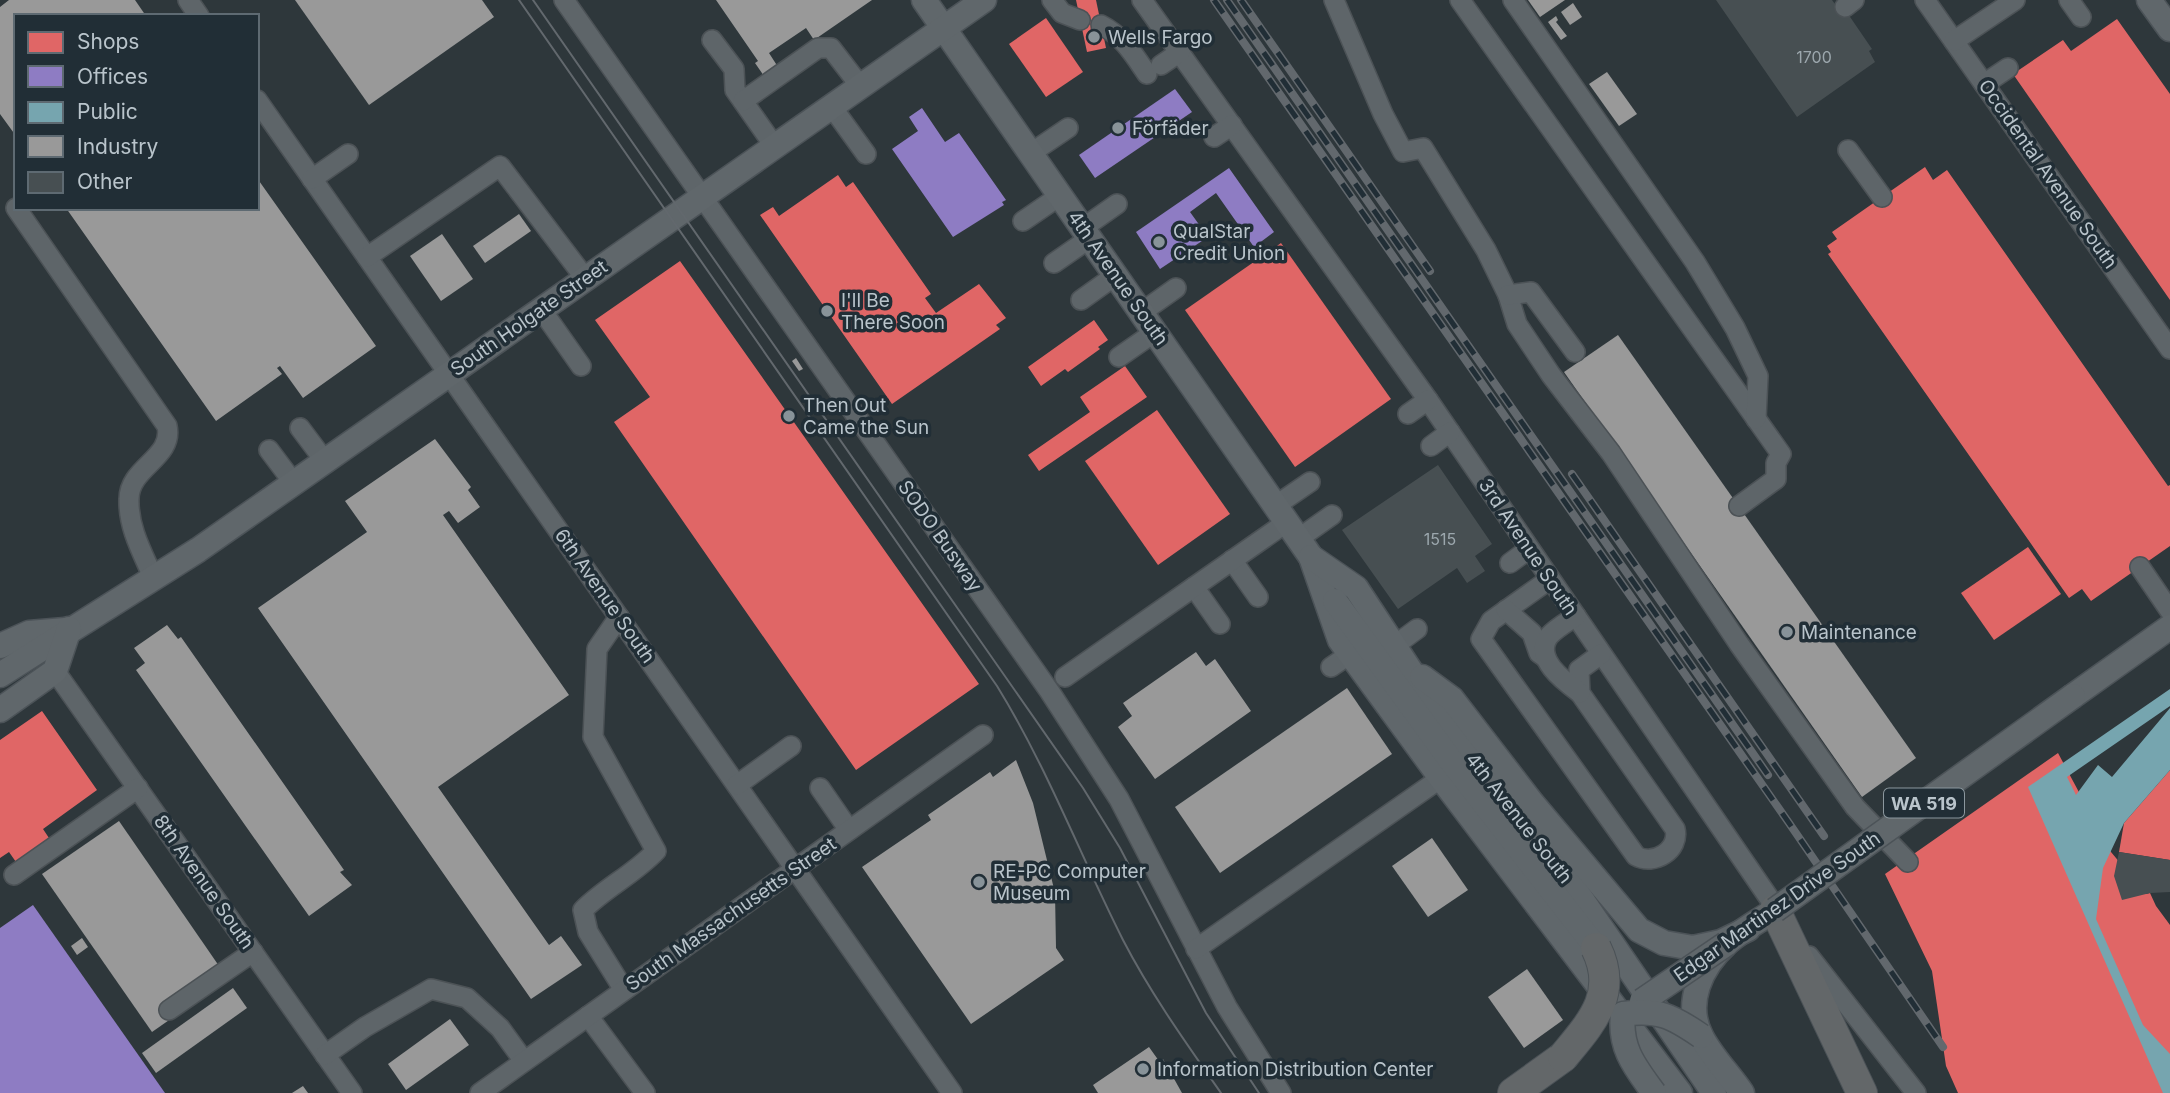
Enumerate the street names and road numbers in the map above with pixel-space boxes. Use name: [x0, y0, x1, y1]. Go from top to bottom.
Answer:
street label: Occidental Avenue South: [1974, 75, 2122, 273]
street label: 4th Avenue South: [1063, 206, 1173, 350]
street label: South Holgate Street: [446, 255, 612, 381]
street label: 3rd Avenue South: [1474, 474, 1582, 620]
street label: SODO Busway: [893, 476, 987, 596]
street label: 6th Avenue South: [550, 524, 660, 668]
street label: 4th Avenue South: [1461, 748, 1577, 888]
road number: WA 519: [1884, 788, 1964, 818]
street label: 8th Avenue South: [149, 810, 259, 954]
street label: Edgar Martinez Drive South: [1669, 827, 1885, 987]
street label: South Massachusetts Street: [621, 832, 841, 996]

